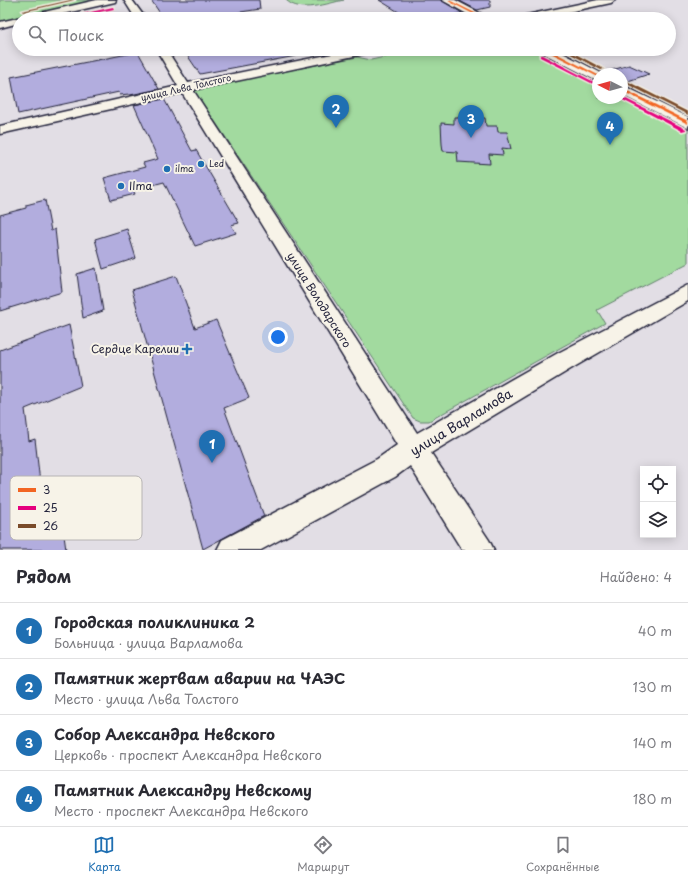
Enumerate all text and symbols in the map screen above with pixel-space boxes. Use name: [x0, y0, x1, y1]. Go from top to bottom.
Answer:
search box: [12, 12, 676, 56]
icon: search: [26, 23, 48, 45]
text: Поиск: [58, 23, 104, 46]
north arrow: [592, 68, 628, 104]
street label: улица Льва Толстого: [139, 70, 232, 104]
pin: 2: [323, 95, 349, 128]
pin: 3: [458, 105, 484, 138]
pin: 4: [597, 112, 623, 145]
place label: Led: [209, 156, 224, 170]
marker: Led: [196, 159, 206, 169]
place label: ilma: [175, 161, 194, 175]
marker: ilma: [162, 164, 172, 174]
place label: Ilma: [129, 177, 152, 194]
marker: Ilma: [116, 181, 126, 191]
street label: улица Володарского: [283, 249, 356, 351]
your location: [268, 327, 288, 347]
place label: Сердце Карелии: [91, 340, 179, 357]
marker: Сердце Карелии: [182, 344, 192, 354]
street label: улица Варламова: [406, 383, 516, 460]
pin: 1: [199, 430, 225, 463]
map controls: [640, 466, 676, 538]
button: locate: [640, 466, 676, 502]
legend: [10, 476, 142, 540]
text: 3: [43, 481, 50, 498]
text: 25: [43, 499, 58, 516]
button: layers: [640, 502, 676, 538]
text: 26: [43, 517, 58, 534]
text: Рядом: [16, 563, 71, 589]
text: Найдено: 4: [600, 567, 672, 586]
text: Городская поликлиника 2: [54, 610, 255, 633]
text: 1: [26, 621, 32, 640]
text: 40 m: [638, 621, 672, 640]
text: Больница · улица Варламова: [54, 633, 243, 652]
text: Памятник жертвам аварии на ЧАЭС: [54, 666, 345, 689]
text: 2: [24, 677, 34, 696]
text: 130 m: [633, 677, 672, 696]
text: Место · улица Льва Толстого: [54, 689, 239, 708]
text: Собор Александра Невского: [54, 722, 275, 745]
text: 3: [25, 733, 33, 752]
text: 140 m: [633, 733, 672, 752]
text: Церковь · проспект Александра Невского: [54, 745, 322, 764]
text: Памятник Александру Невскому: [54, 778, 312, 801]
text: 4: [25, 789, 33, 808]
text: 180 m: [633, 789, 672, 808]
text: Место · проспект Александра Невского: [54, 801, 308, 820]
tab: Карта: [88, 834, 121, 875]
tab: Маршрут: [297, 834, 349, 875]
tab: Сохранённые: [526, 834, 600, 875]

